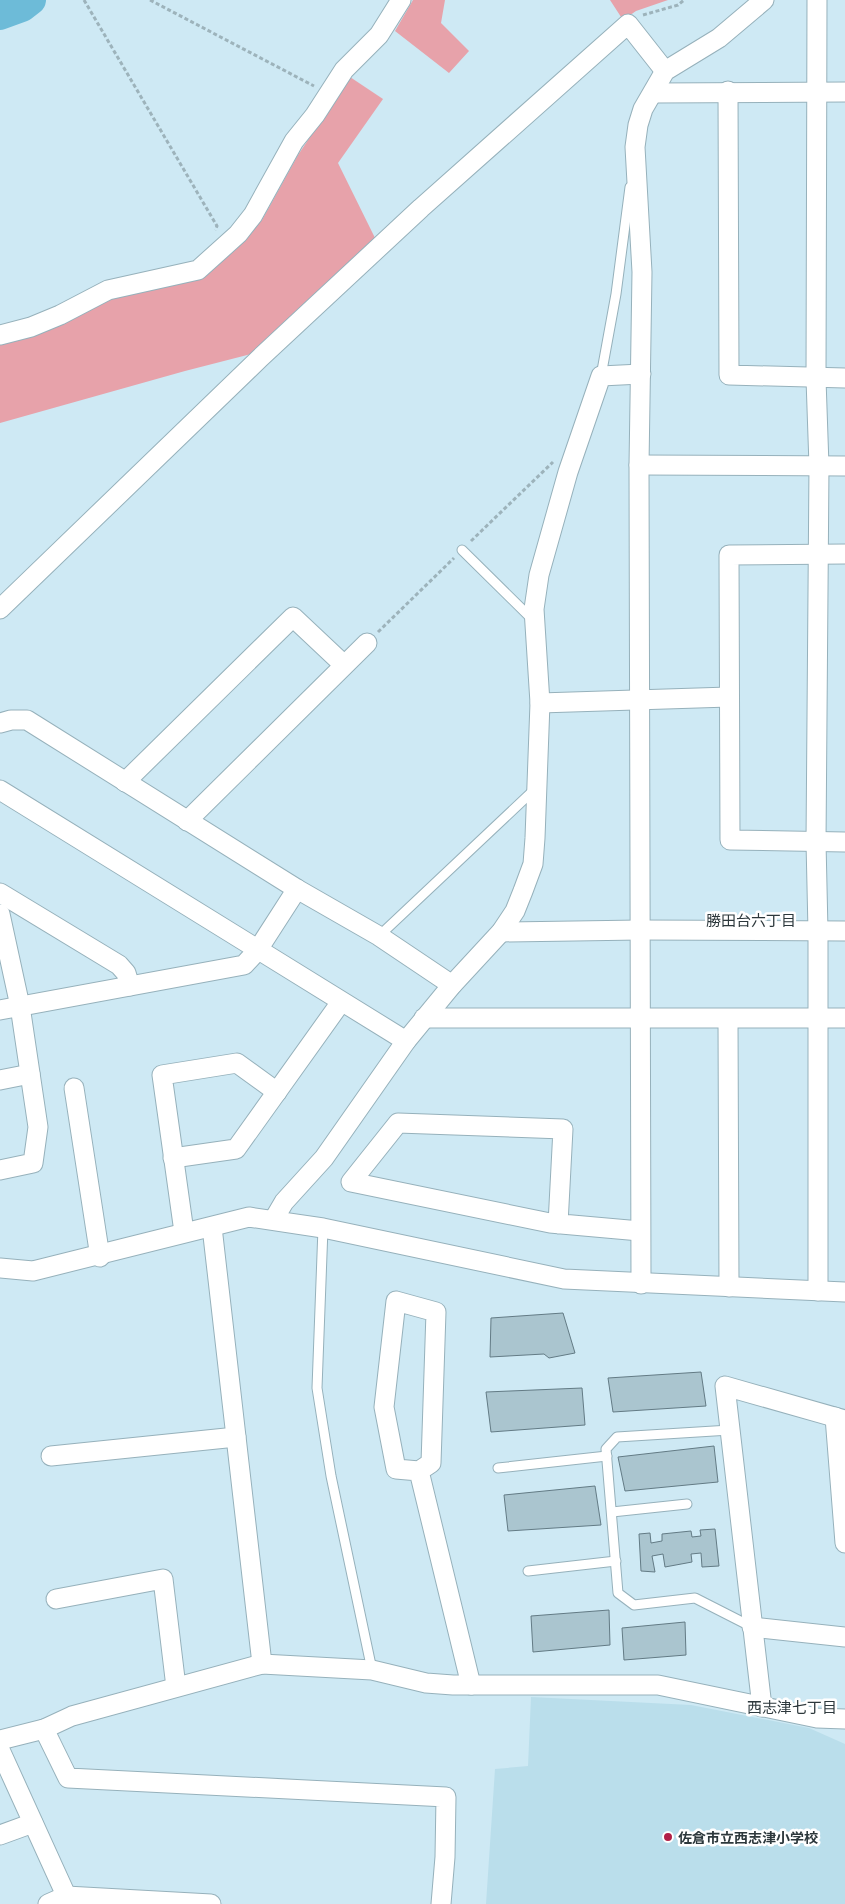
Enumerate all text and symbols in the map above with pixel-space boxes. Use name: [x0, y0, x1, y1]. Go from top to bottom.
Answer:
district label: 勝田台六丁目: [706, 910, 796, 930]
district label: 西志津七丁目: [747, 1697, 837, 1717]
place label: 佐倉市立西志津小学校: [678, 1828, 818, 1847]
marker: 佐倉市立西志津小学校: [662, 1831, 674, 1843]

